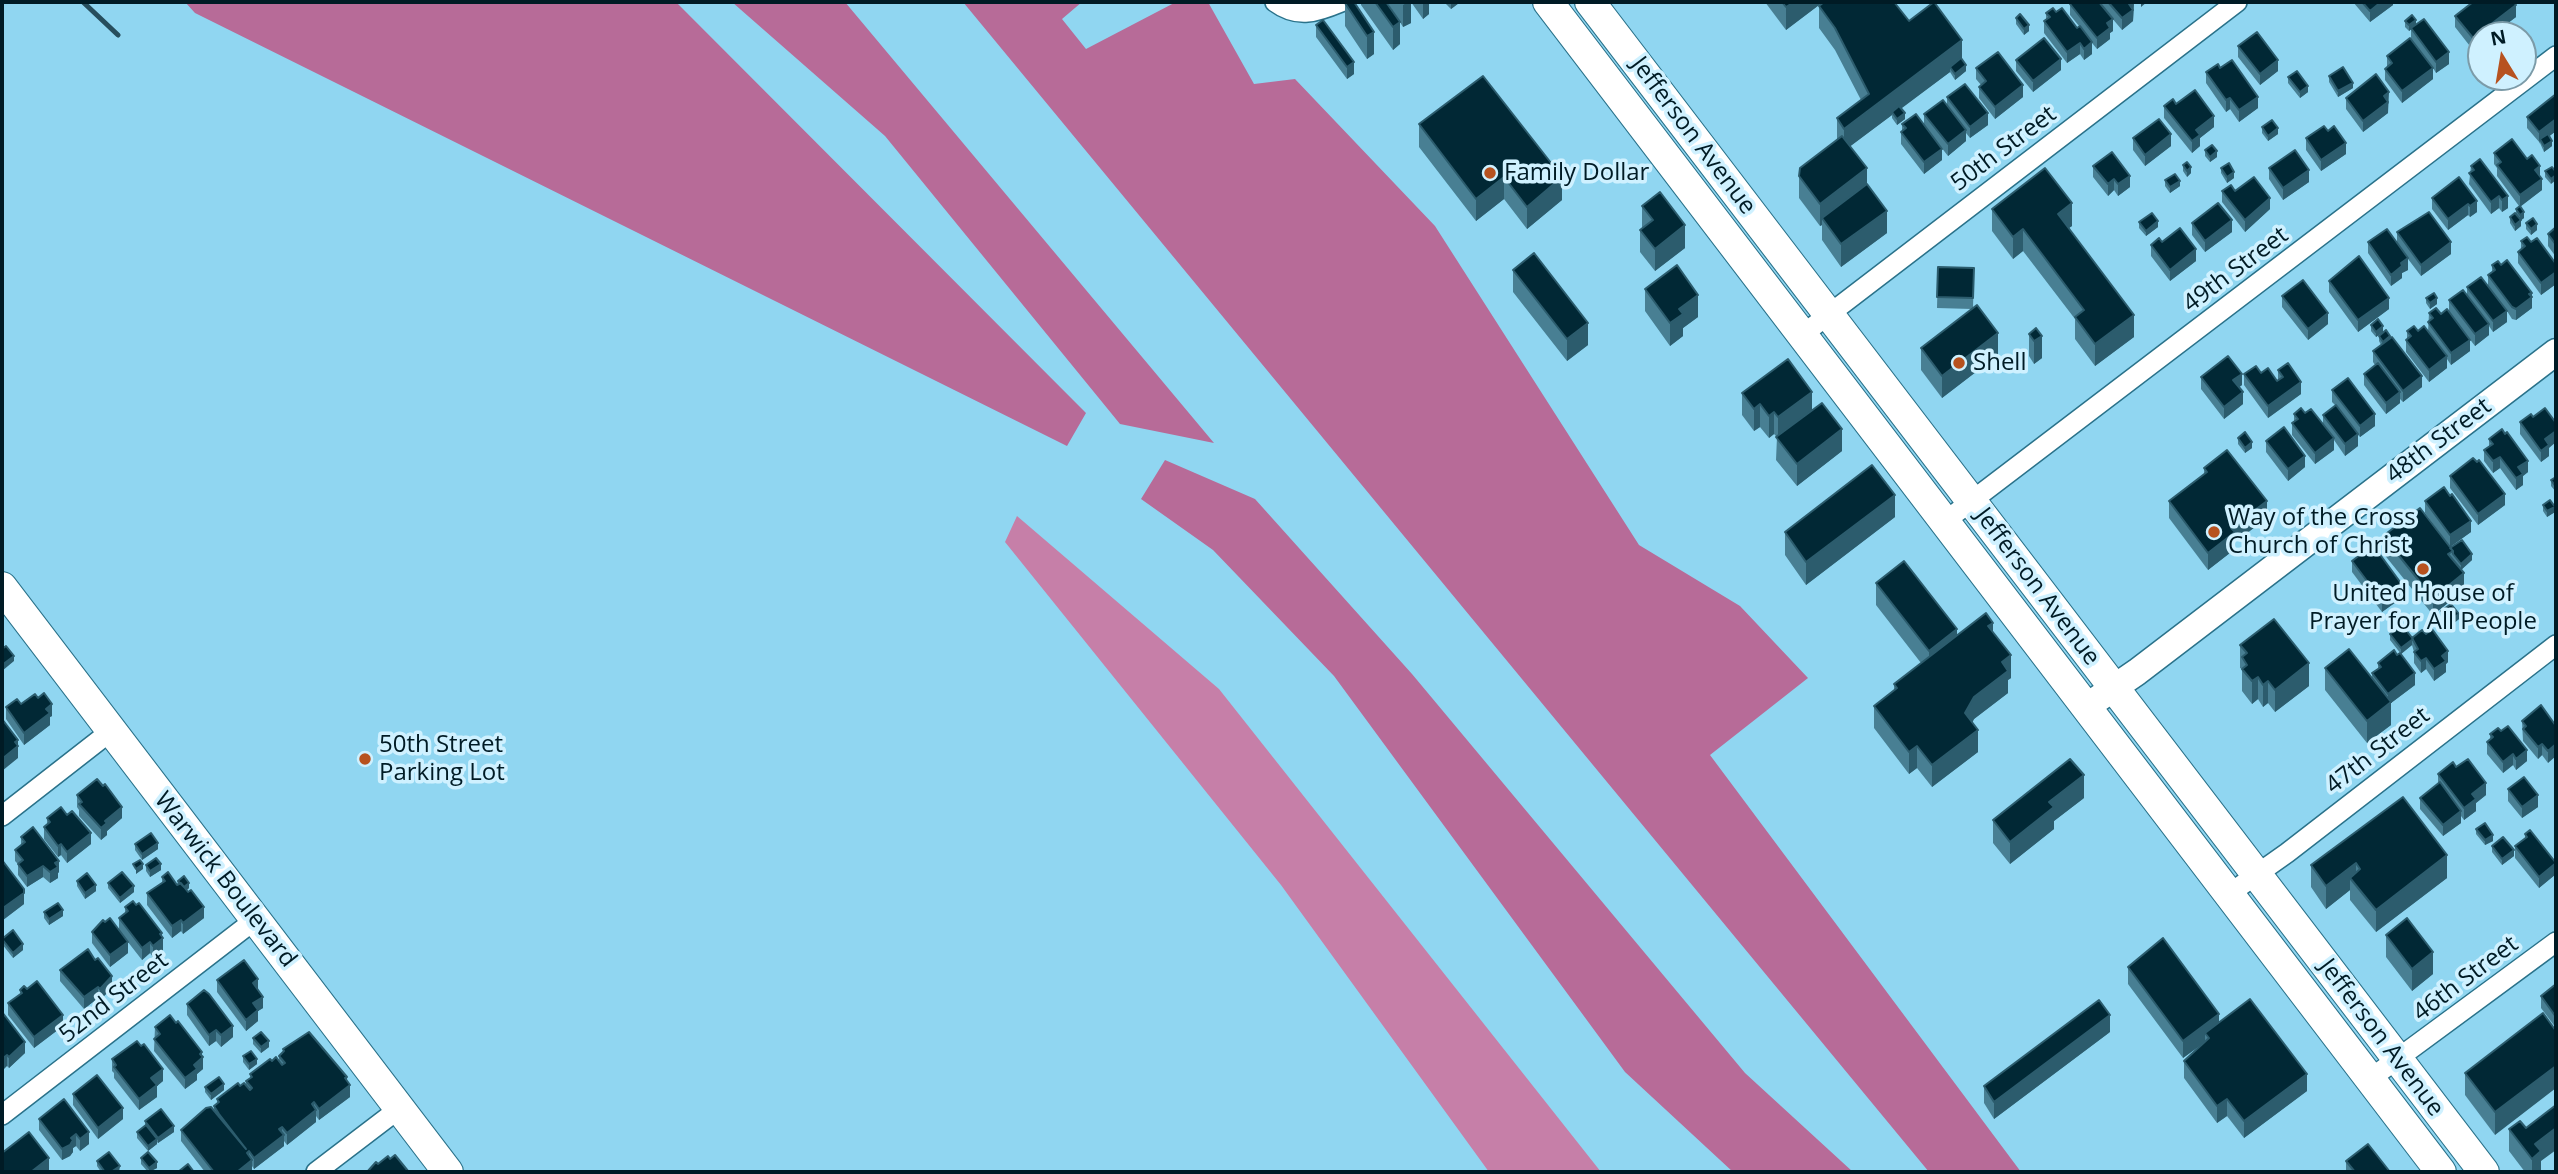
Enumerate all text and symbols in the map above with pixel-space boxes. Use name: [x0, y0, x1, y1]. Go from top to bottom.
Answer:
north arrow: [2467, 21, 2537, 91]
text: N: [2488, 23, 2508, 52]
street label: Jefferson Avenue: [1624, 52, 1762, 220]
street label: 50th Street: [1946, 100, 2062, 198]
place label: Family Dollar: [1504, 159, 1649, 187]
marker: Family Dollar: [1482, 165, 1498, 181]
street label: 49th Street: [2178, 221, 2294, 319]
place label: Shell: [1973, 349, 2026, 377]
marker: Shell: [1951, 355, 1967, 371]
street label: 48th Street: [2381, 392, 2497, 490]
street label: Jefferson Avenue: [1968, 503, 2106, 671]
place label: Way of the Cross Church of Christ: [2228, 504, 2416, 560]
marker: Way of the Cross Church of Christ: [2206, 524, 2222, 540]
marker: United House of Prayer for All People: [2415, 561, 2431, 577]
place label: United House of Prayer for All People: [2309, 580, 2537, 636]
street label: 47th Street: [2320, 701, 2436, 801]
place label: 50th Street Parking Lot: [379, 731, 505, 787]
marker: 50th Street Parking Lot: [357, 751, 373, 767]
street label: Warwick Boulevard: [148, 787, 302, 973]
street label: 46th Street: [2408, 930, 2524, 1028]
street label: 52nd Street: [54, 947, 174, 1049]
street label: Jefferson Avenue: [2312, 954, 2450, 1122]

